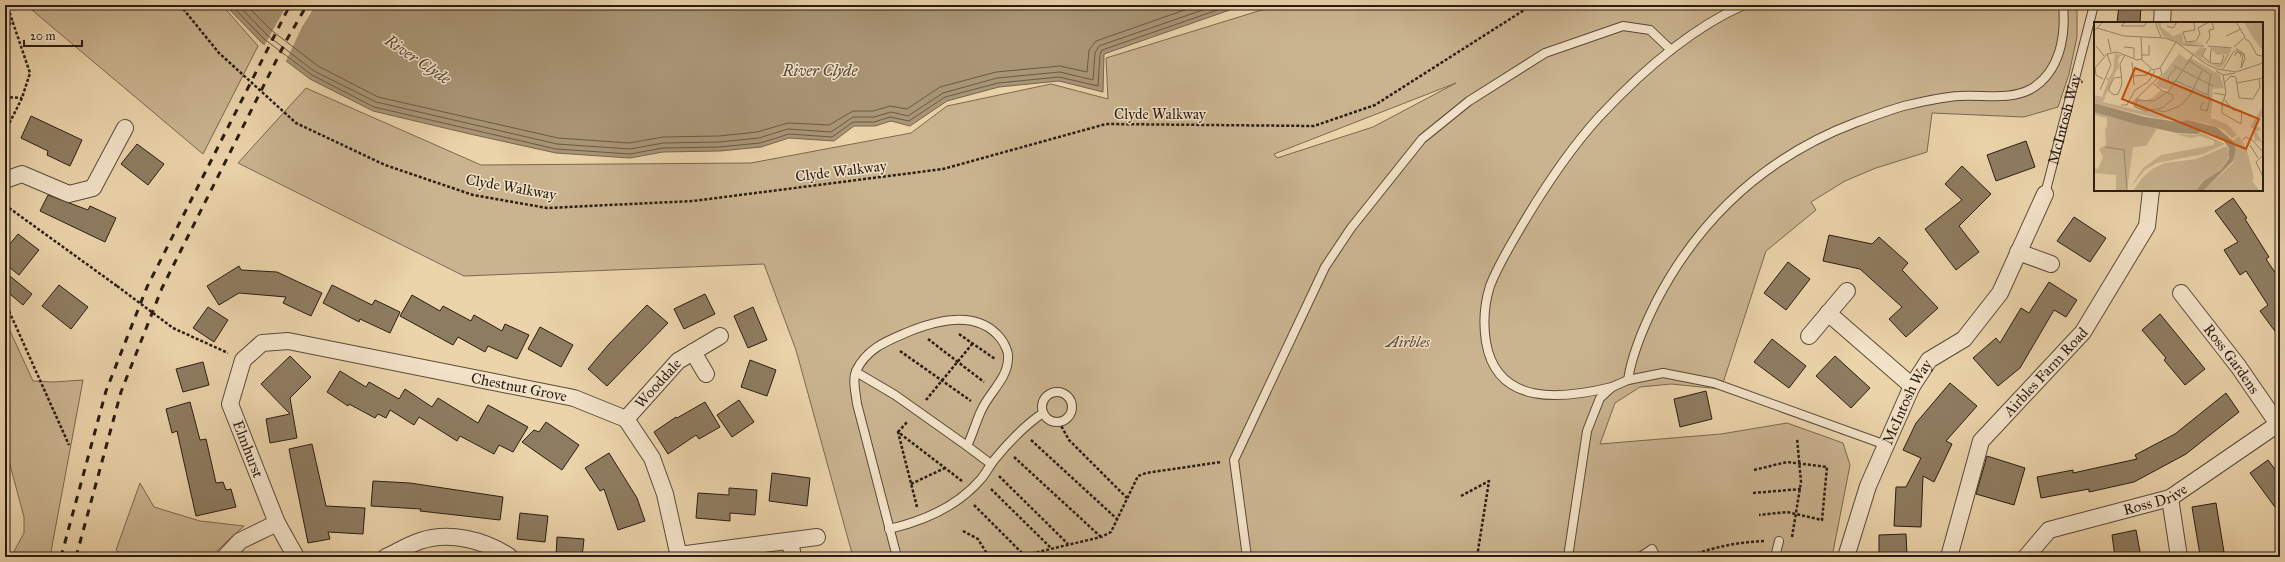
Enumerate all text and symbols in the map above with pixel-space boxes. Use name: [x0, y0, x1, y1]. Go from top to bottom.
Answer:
scale bar: [24, 22, 82, 48]
inset map: [2094, 22, 2263, 191]
text: 20 m: [30, 29, 56, 43]
water label: River Clyde: [381, 30, 455, 89]
water label: River Clyde: [782, 61, 858, 80]
street label: McIntosh Way: [2044, 71, 2085, 167]
street label: Clyde Walkway: [1114, 105, 1207, 123]
street label: Clyde Walkway: [794, 156, 889, 186]
street label: Clyde Walkway: [464, 170, 559, 204]
street label: Ross Gardens: [2200, 320, 2263, 397]
street label: Airbles Farm Road: [1999, 323, 2092, 421]
park label: Airbles: [1384, 333, 1431, 351]
street label: Wooddale: [631, 355, 685, 412]
street label: McIntosh Way: [1878, 355, 1936, 447]
street label: Chestnut Grove: [470, 369, 569, 405]
street label: Elmhurst: [229, 418, 267, 481]
street label: Ross Drive: [2121, 480, 2191, 519]

